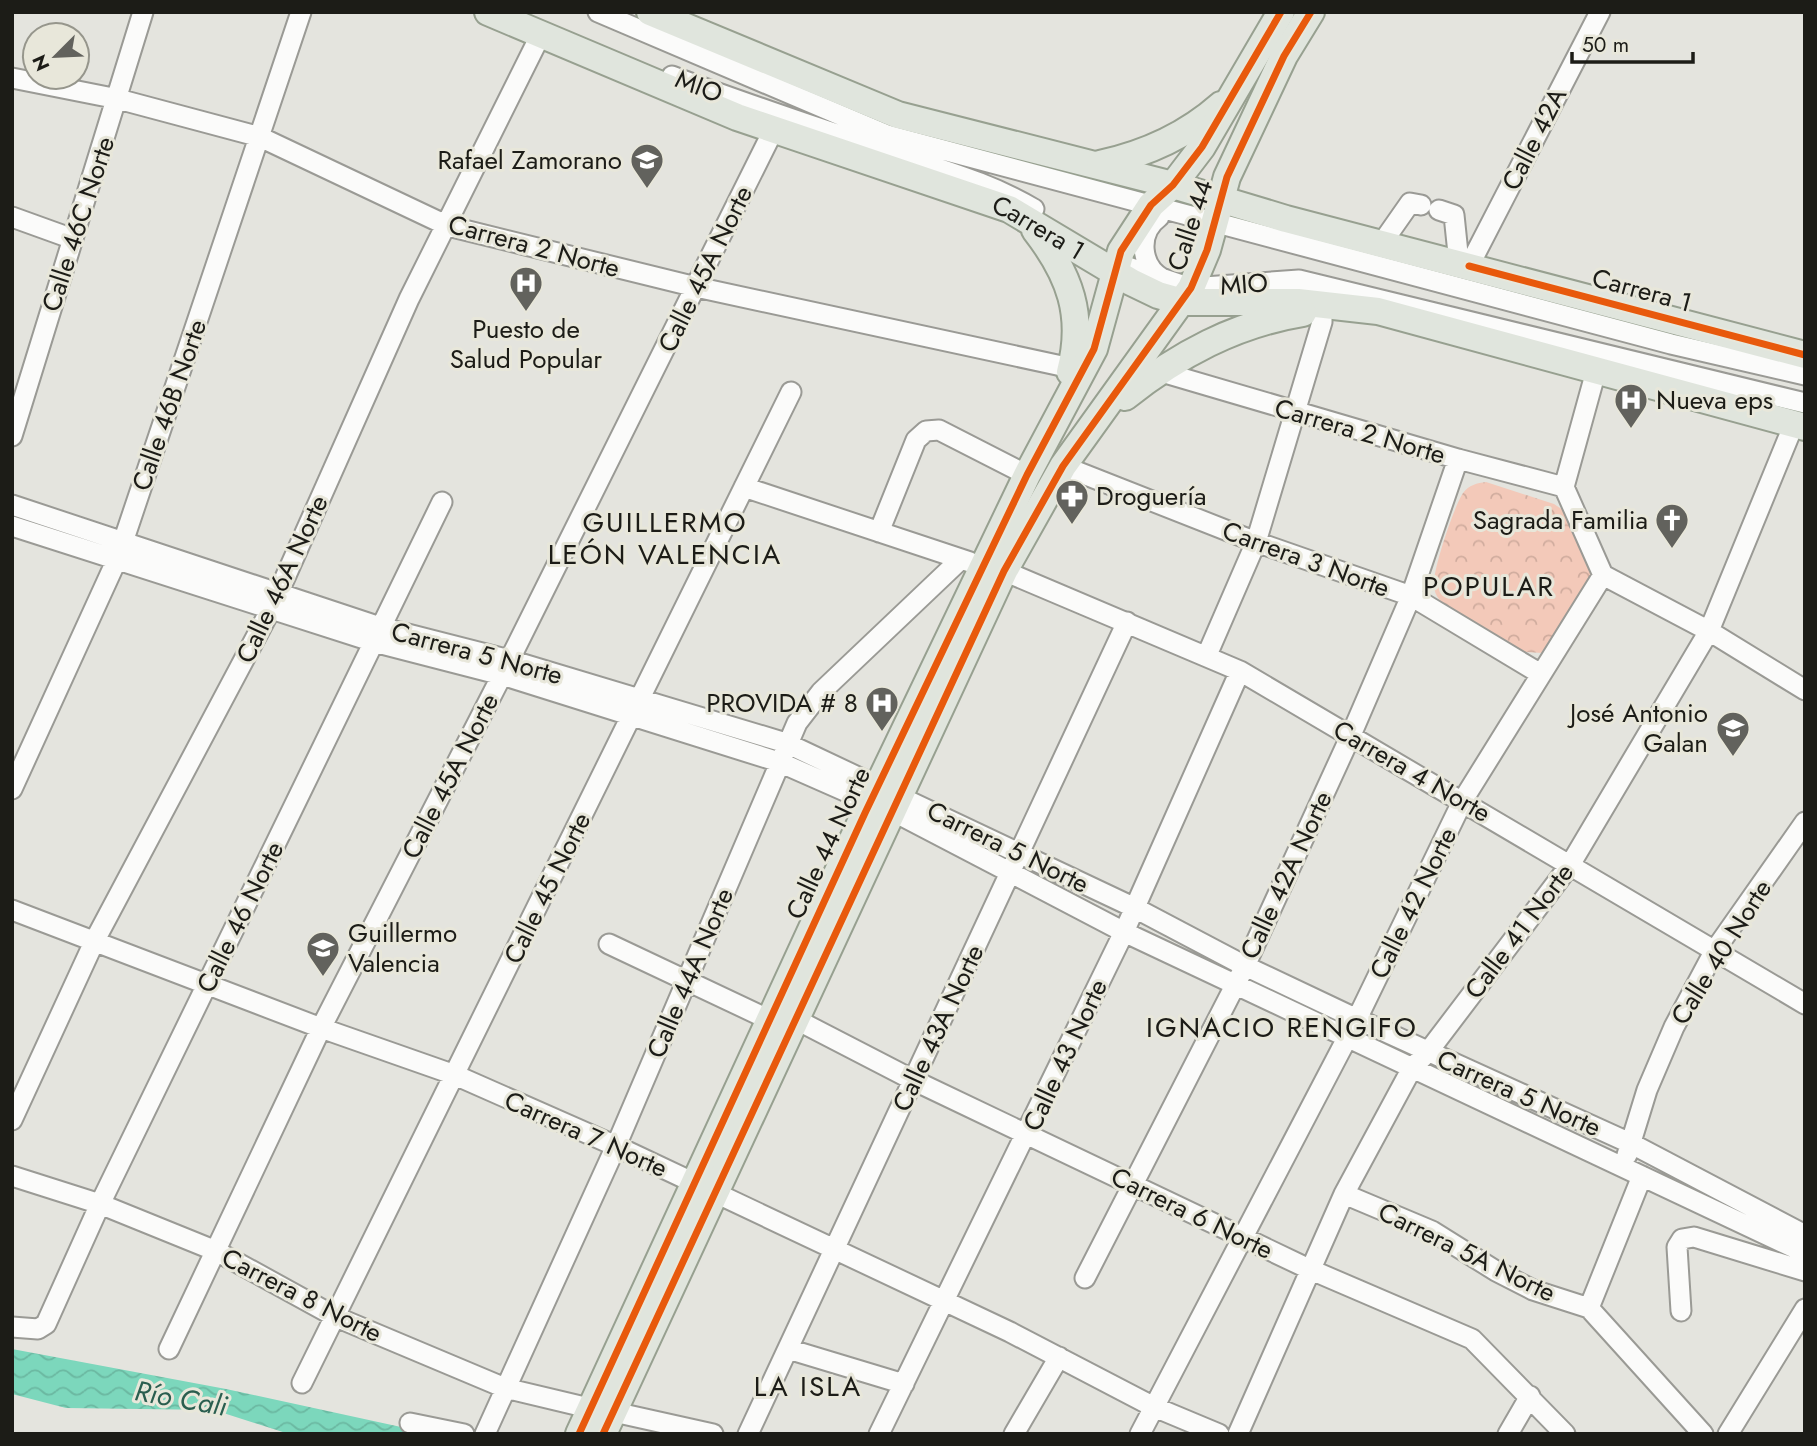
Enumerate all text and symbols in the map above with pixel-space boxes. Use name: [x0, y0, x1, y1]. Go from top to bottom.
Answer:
north arrow: [21, 21, 91, 91]
scale bar: [1572, 21, 1693, 65]
text: 50 m: [1582, 30, 1629, 60]
text: N: [26, 50, 56, 75]
street label: MIO: [670, 60, 728, 112]
street label: Calle 42A: [1492, 80, 1576, 197]
street label: Calle 46C Norte: [32, 132, 124, 316]
place label: Rafael Zamorano: [437, 141, 622, 179]
school or university icon: Rafael Zamorano: [628, 141, 666, 190]
street label: Calle 44: [1157, 175, 1223, 275]
street label: Calle 45A Norte: [648, 179, 762, 359]
street label: Carrera 1: [987, 186, 1092, 269]
street label: Carrera 2 Norte: [444, 205, 624, 287]
street label: Carrera 1: [1588, 258, 1696, 322]
street label: MIO: [1219, 263, 1269, 305]
hospital icon: Puesto de Salud Popular: [507, 264, 545, 313]
place label: Puesto de Salud Popular: [450, 310, 602, 378]
street label: Calle 46B Norte: [122, 314, 216, 496]
hospital icon: Nueva eps: [1612, 381, 1650, 430]
place label: Nueva eps: [1656, 381, 1773, 419]
street label: Carrera 2 Norte: [1270, 388, 1450, 474]
pharmacy icon: Droguería: [1053, 477, 1091, 526]
place label: Droguería: [1096, 477, 1206, 515]
street label: Calle 46A Norte: [226, 489, 338, 669]
place label: Sagrada Familia: [1473, 501, 1648, 539]
church icon: Sagrada Familia: [1653, 501, 1691, 550]
district label: GUILLERMO LEÓN VALENCIA: [548, 502, 782, 575]
street label: Carrera 3 Norte: [1217, 511, 1395, 607]
district label: POPULAR: [1423, 566, 1555, 607]
street label: Carrera 5 Norte: [387, 612, 567, 694]
place label: PROVIDA # 8: [706, 684, 858, 722]
hospital icon: PROVIDA # 8: [863, 684, 901, 733]
street label: Calle 45A Norte: [392, 687, 508, 865]
place label: José Antonio Galan: [1567, 694, 1708, 762]
school or university icon: José Antonio Galan: [1714, 709, 1752, 758]
street label: Carrera 4 Norte: [1326, 710, 1498, 832]
street label: Calle 44 Norte: [776, 760, 880, 926]
street label: Calle 42A Norte: [1230, 785, 1342, 965]
street label: Carrera 5 Norte: [921, 791, 1095, 903]
street label: Calle 45 Norte: [494, 806, 600, 970]
street label: Calle 42 Norte: [1360, 821, 1466, 985]
street label: Calle 46 Norte: [187, 835, 293, 999]
street label: Calle 41 Norte: [1455, 855, 1583, 1007]
street label: Calle 40 Norte: [1661, 872, 1781, 1032]
street label: Calle 44A Norte: [637, 882, 743, 1064]
place label: Guillermo Valencia: [348, 914, 457, 982]
school or university icon: Guillermo Valencia: [304, 929, 342, 978]
street label: Calle 43A Norte: [883, 938, 993, 1118]
street label: Calle 43 Norte: [1013, 973, 1117, 1137]
district label: IGNACIO RENGIFO: [1146, 1007, 1418, 1048]
street label: Carrera 5 Norte: [1431, 1040, 1607, 1146]
street label: Carrera 7 Norte: [498, 1081, 674, 1187]
street label: Carrera 6 Norte: [1105, 1157, 1279, 1269]
street label: Carrera 5A Norte: [1372, 1193, 1562, 1311]
street label: Carrera 8 Norte: [215, 1238, 389, 1352]
district label: LA ISLA: [754, 1366, 862, 1407]
water label: Río Cali: [132, 1370, 231, 1427]

